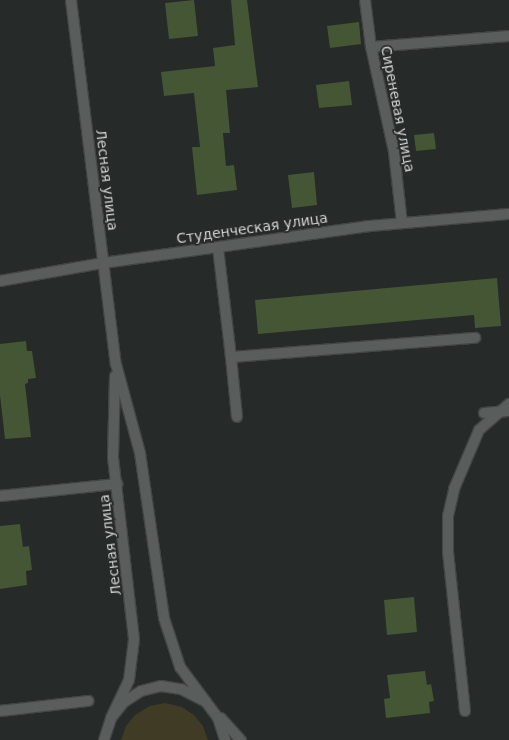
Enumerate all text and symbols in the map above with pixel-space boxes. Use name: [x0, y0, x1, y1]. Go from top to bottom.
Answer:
street label: Сиреневая улица: [378, 44, 418, 174]
street label: Лесная улица: [92, 128, 122, 232]
street label: Студенческая улица: [175, 209, 329, 247]
street label: Лесная улица: [95, 493, 125, 597]

